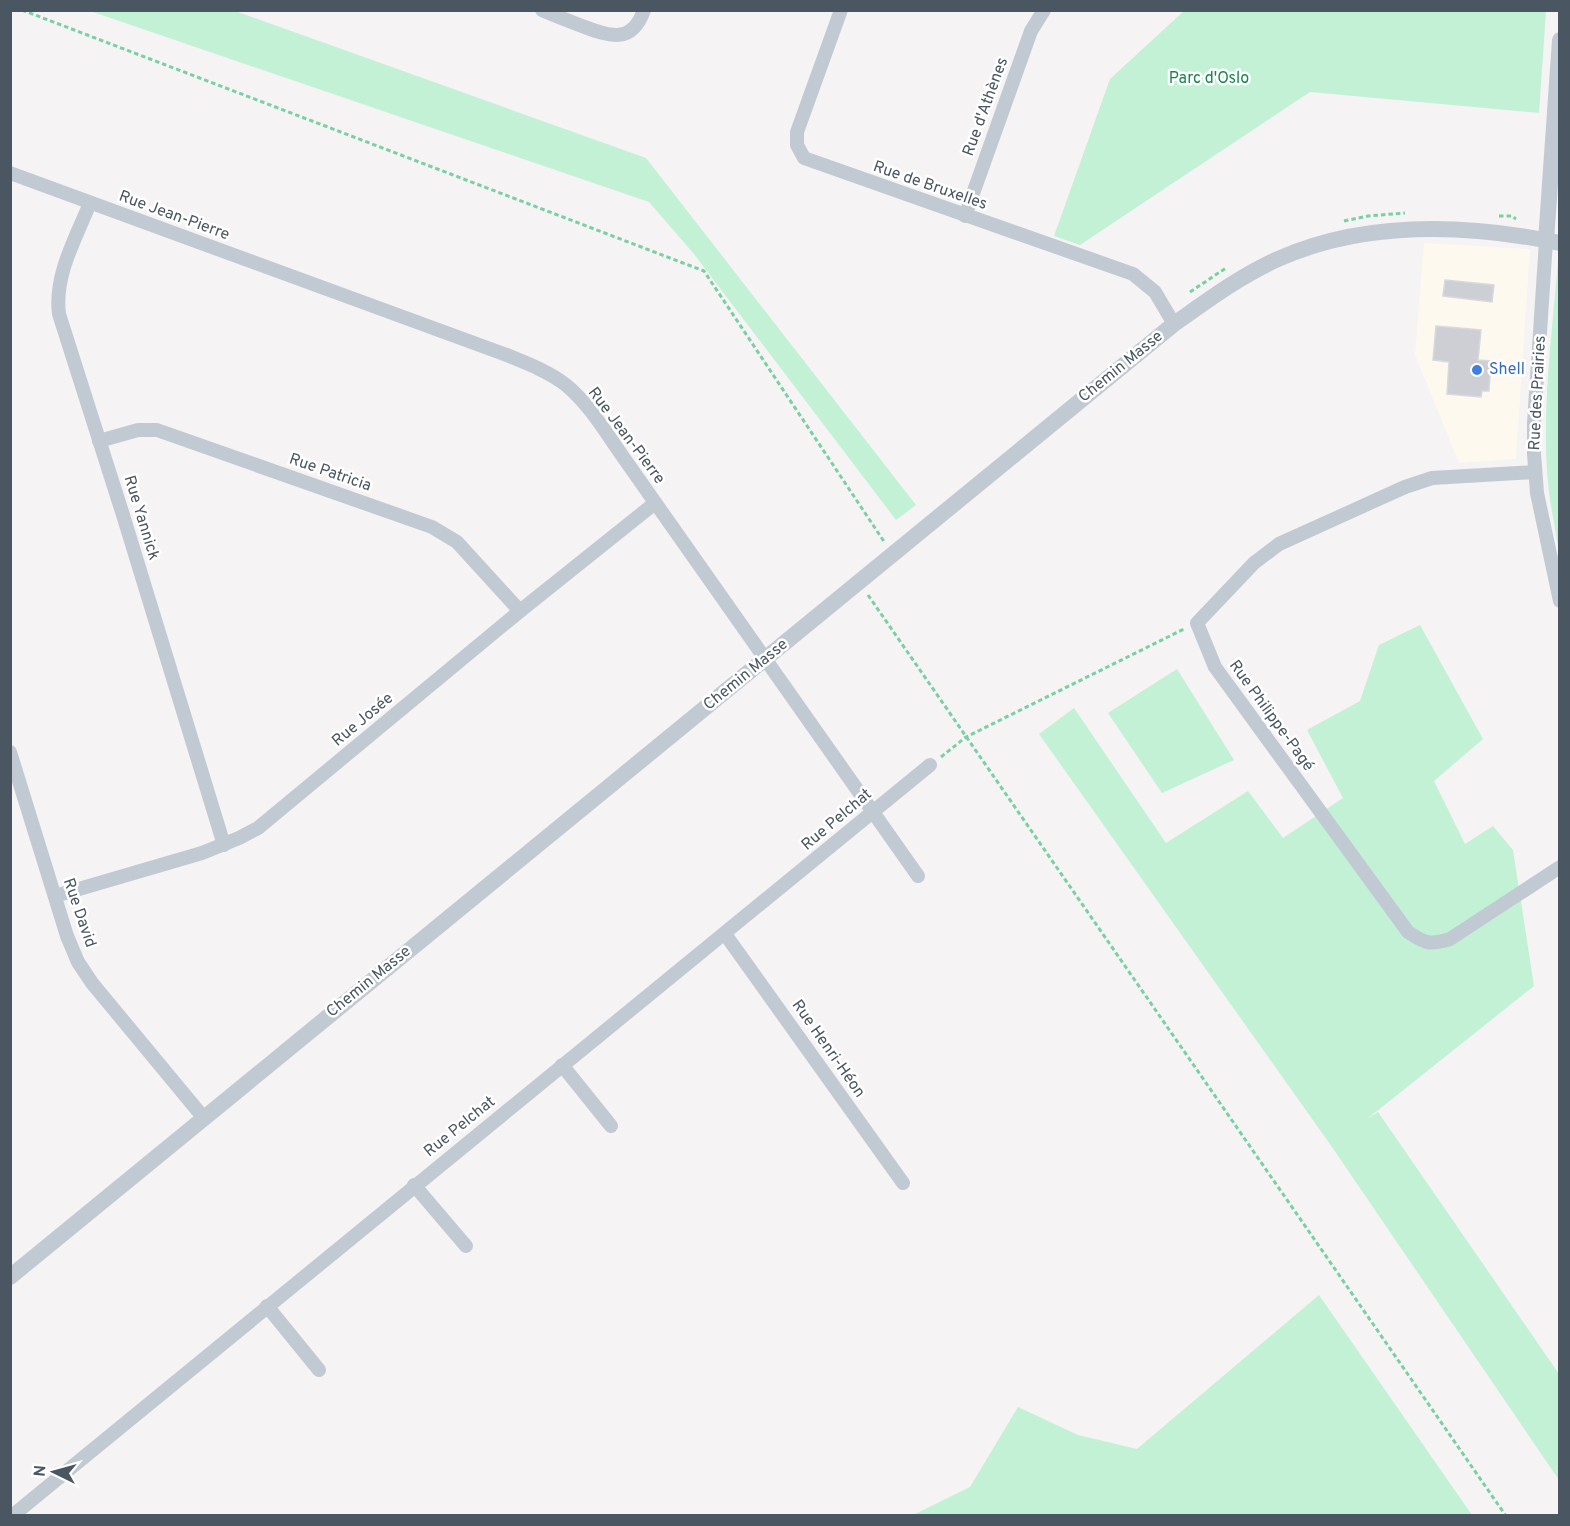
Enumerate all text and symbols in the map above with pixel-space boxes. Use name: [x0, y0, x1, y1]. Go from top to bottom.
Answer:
street label: Rue d'Athènes: [959, 55, 1013, 159]
park label: Parc d'Oslo: [1169, 69, 1249, 89]
street label: Rue de Bruxelles: [870, 157, 990, 215]
street label: Rue Jean-Pierre: [116, 187, 232, 245]
street label: Chemin Masse: [1075, 327, 1167, 407]
street label: Rue des Prairies: [1525, 335, 1551, 451]
place label: Shell: [1489, 360, 1525, 380]
marker: Shell: [1470, 363, 1484, 377]
street label: Rue Jean-Pierre: [583, 384, 669, 488]
street label: Rue Patricia: [286, 450, 374, 496]
street label: Rue Yannick: [119, 473, 163, 563]
street label: Chemin Masse: [700, 635, 792, 715]
street label: Rue Philippe-Pagé: [1224, 657, 1318, 775]
street label: Rue Josée: [328, 689, 398, 751]
street label: Rue Pelchat: [798, 785, 876, 855]
street label: Rue David: [58, 876, 100, 950]
street label: Chemin Masse: [323, 942, 415, 1022]
street label: Rue Henri-Héon: [787, 996, 869, 1102]
street label: Rue Pelchat: [420, 1092, 500, 1162]
north arrow: [24, 1442, 84, 1502]
text: N: [31, 1464, 52, 1477]

